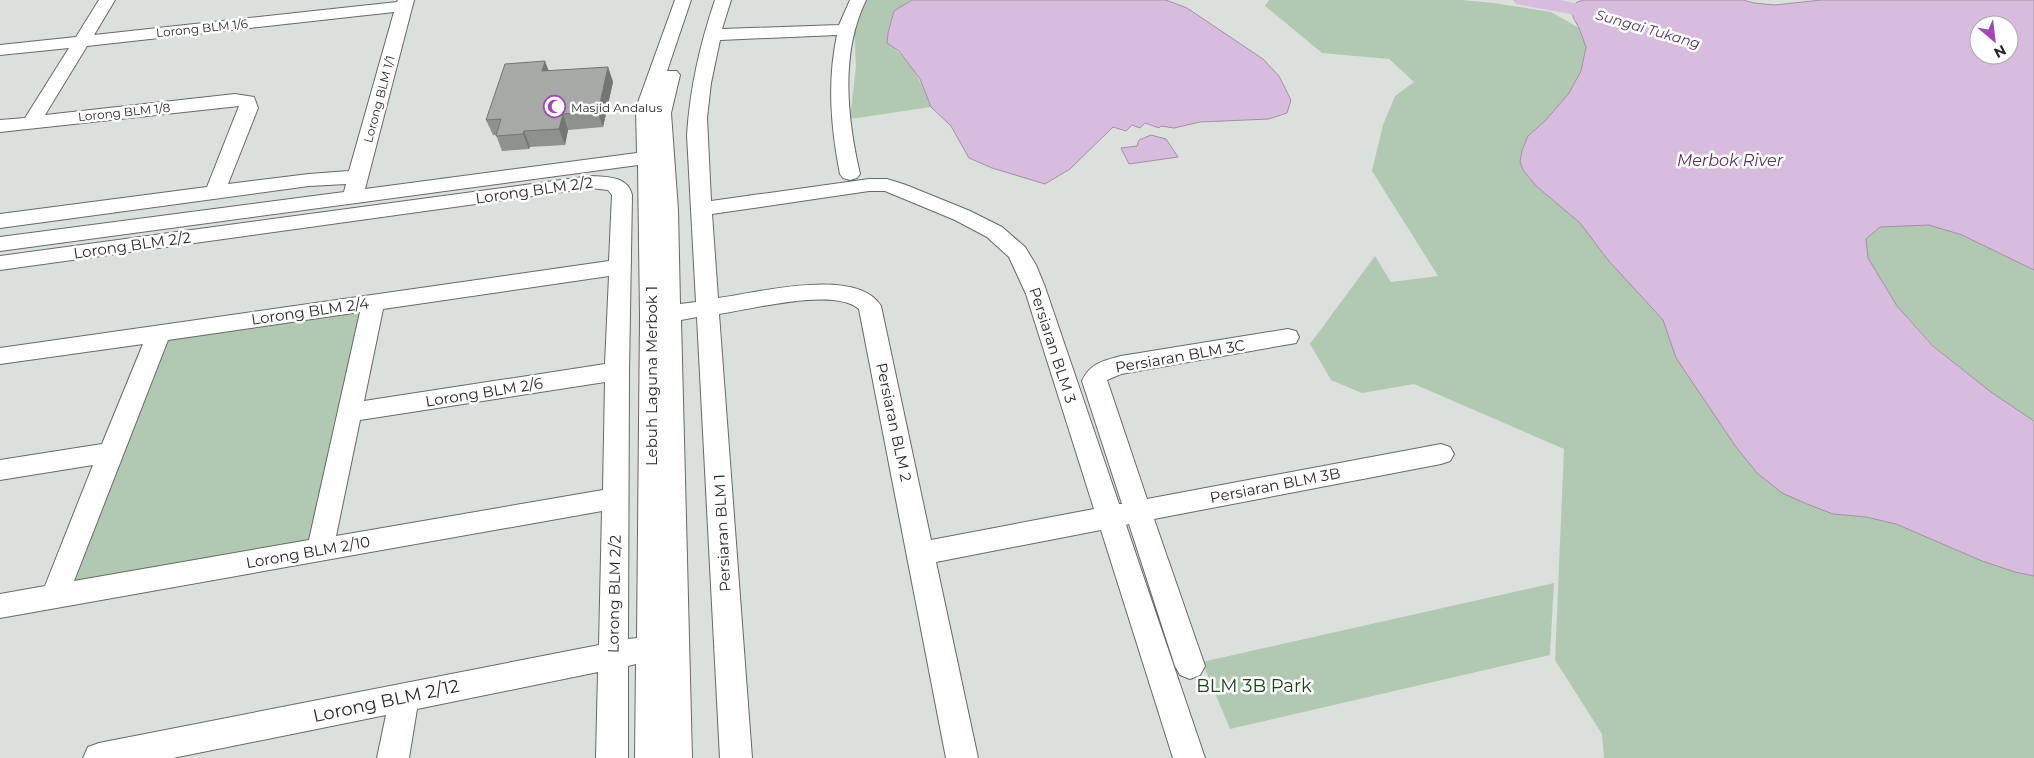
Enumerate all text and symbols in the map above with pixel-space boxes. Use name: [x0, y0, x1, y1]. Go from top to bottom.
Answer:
water label: Sungai Tukang: [1594, 5, 1702, 53]
north arrow: [1969, 15, 2019, 65]
street label: Lorong BLM 1/6: [155, 16, 249, 40]
text: N: [1991, 41, 2009, 62]
street label: Lorong BLM 1/1: [360, 54, 398, 144]
mosque icon: Masjid Andalus: [543, 95, 567, 119]
street label: Lorong BLM 1/8: [77, 100, 171, 124]
place label: Masjid Andalus: [571, 100, 662, 115]
water label: Merbok River: [1677, 151, 1784, 170]
street label: Lorong BLM 2/2: [474, 172, 594, 208]
street label: Lorong BLM 2/2: [72, 227, 192, 263]
street label: Persiaran BLM 3: [1025, 285, 1081, 405]
street label: Lebuh Laguna Merbok 1: [642, 286, 661, 466]
street label: Lorong BLM 2/4: [250, 293, 370, 329]
street label: Persiaran BLM 3C: [1114, 335, 1247, 377]
street label: Persiaran BLM 2: [872, 361, 916, 483]
street label: Lorong BLM 2/6: [424, 373, 544, 411]
street label: Persiaran BLM 3B: [1208, 463, 1342, 507]
street label: Persiaran BLM 1: [709, 474, 735, 592]
street label: Lorong BLM 2/10: [245, 532, 372, 572]
street label: Lorong BLM 2/2: [603, 535, 625, 653]
street label: Lorong BLM 2/12: [311, 675, 461, 727]
park label: BLM 3B Park: [1196, 675, 1312, 697]

